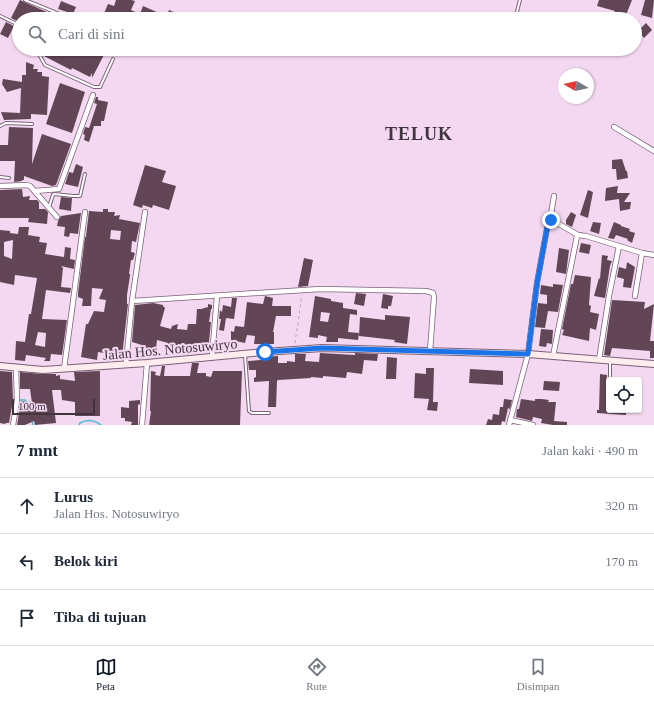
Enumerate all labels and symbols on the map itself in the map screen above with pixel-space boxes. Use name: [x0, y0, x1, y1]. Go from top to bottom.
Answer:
north arrow: [558, 68, 594, 104]
district label: TELUK: [385, 124, 453, 144]
route end: [542, 211, 560, 229]
street label: Jalan Hos. Notosuwiryo: [102, 336, 238, 363]
route start: [256, 343, 274, 361]
scale bar: [12, 397, 95, 416]

